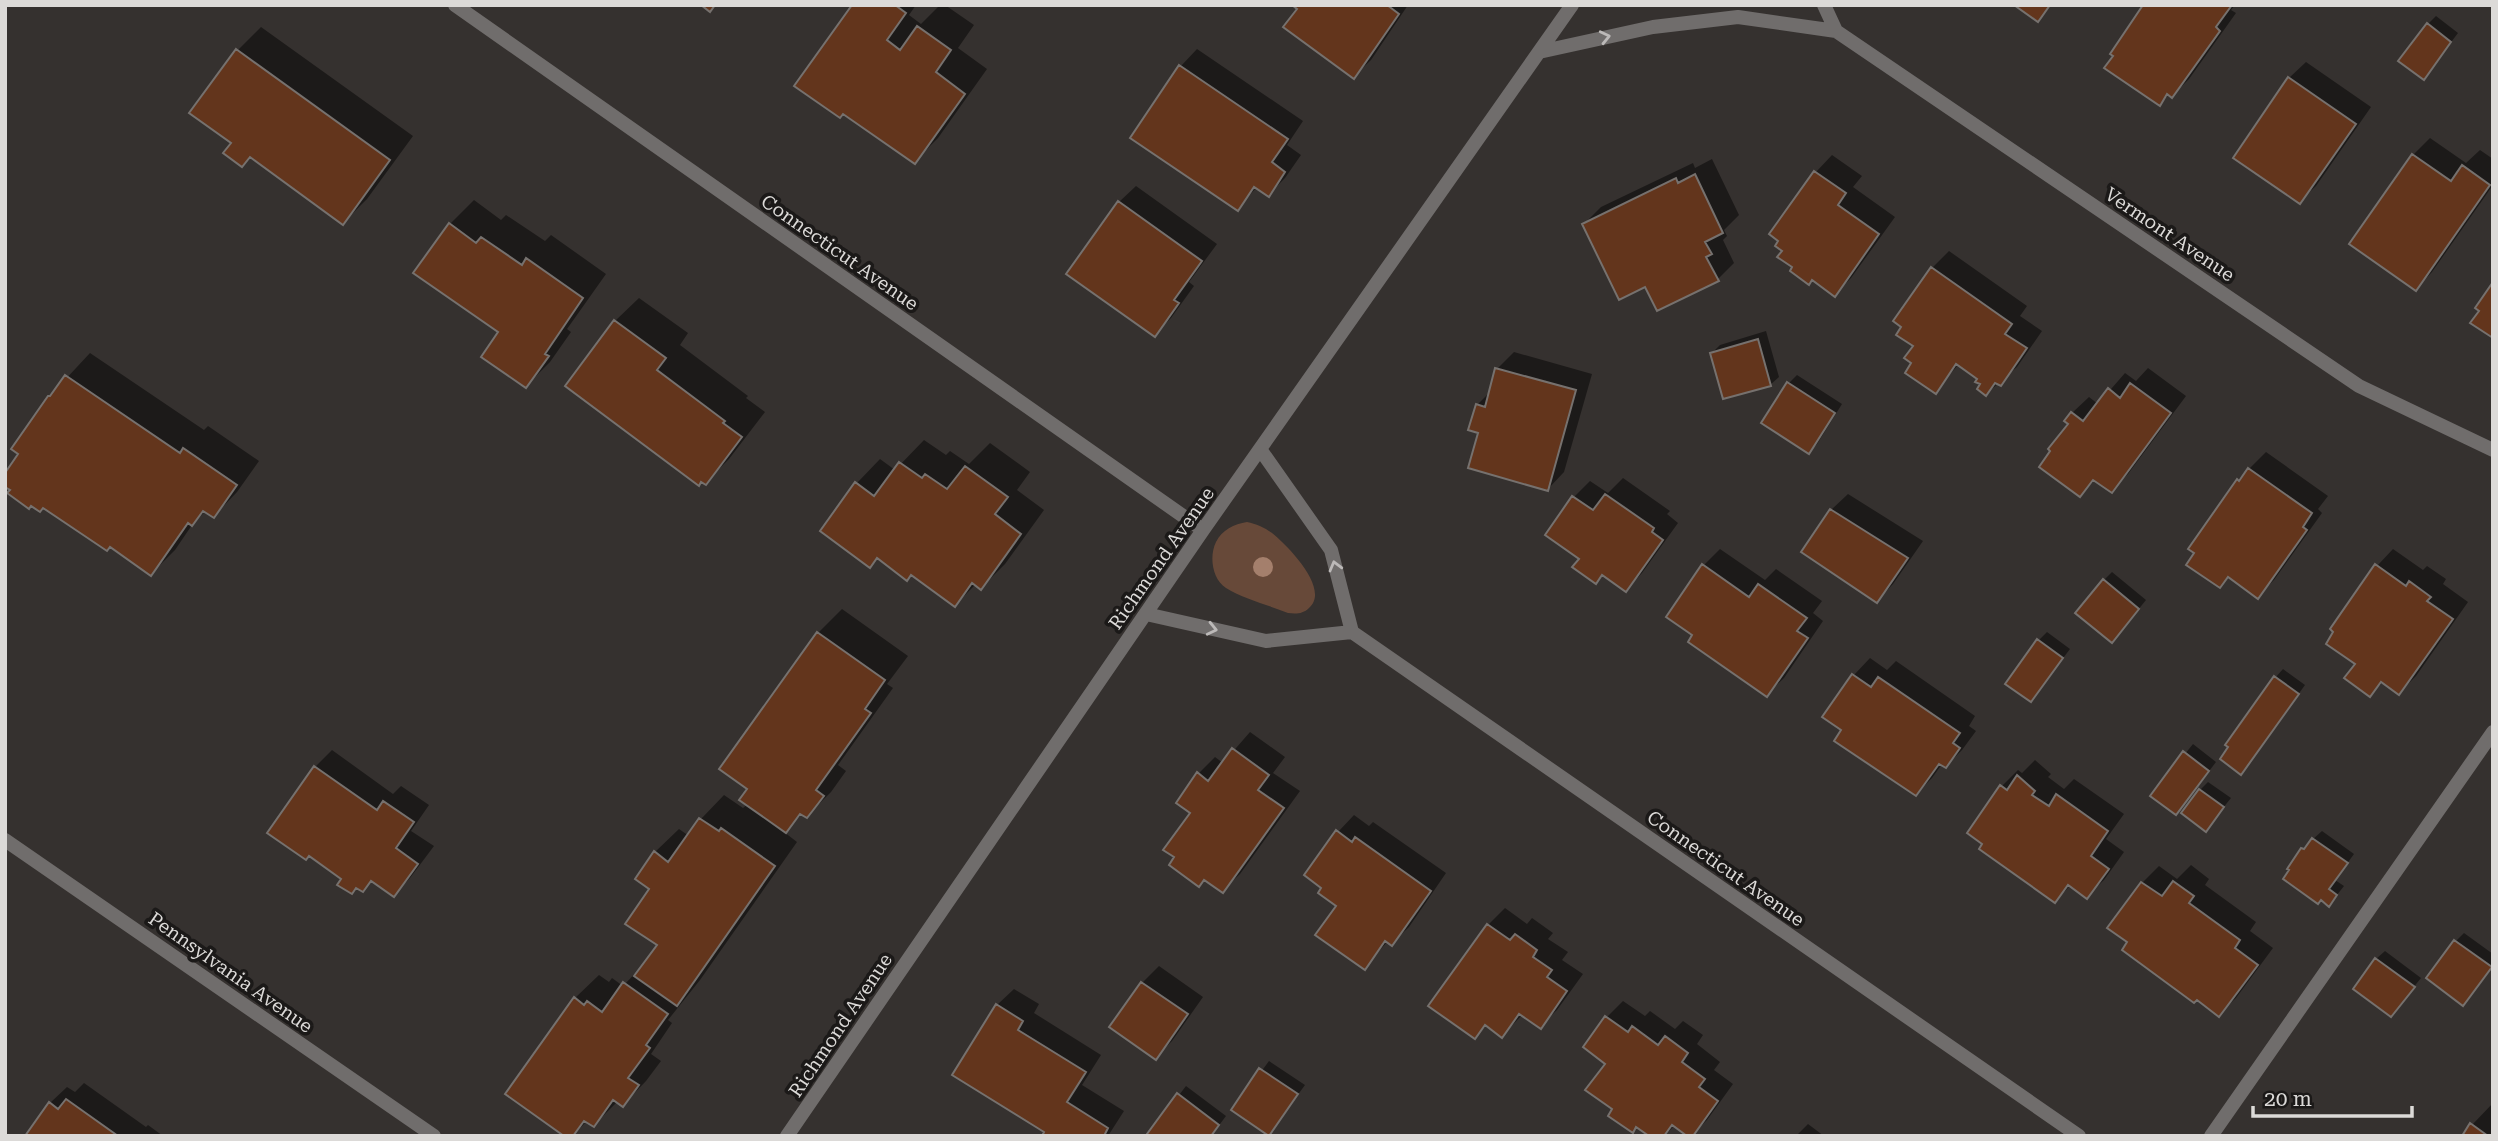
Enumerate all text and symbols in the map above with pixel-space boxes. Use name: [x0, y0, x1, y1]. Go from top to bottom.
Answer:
one-way arrow: [1599, 31, 1611, 46]
street label: Vermont Avenue: [2100, 182, 2239, 286]
street label: Connecticut Avenue: [757, 189, 923, 315]
street label: Richmond Avenue: [1104, 483, 1219, 634]
one-way arrow: [1329, 560, 1343, 572]
one-way arrow: [1206, 621, 1218, 635]
street label: Connecticut Avenue: [1643, 805, 1809, 931]
street label: Pennsylvania Avenue: [144, 907, 317, 1038]
street label: Richmond Avenue: [784, 949, 897, 1102]
scale bar: [2253, 1074, 2412, 1118]
text: 20 m: [2264, 1087, 2312, 1111]

